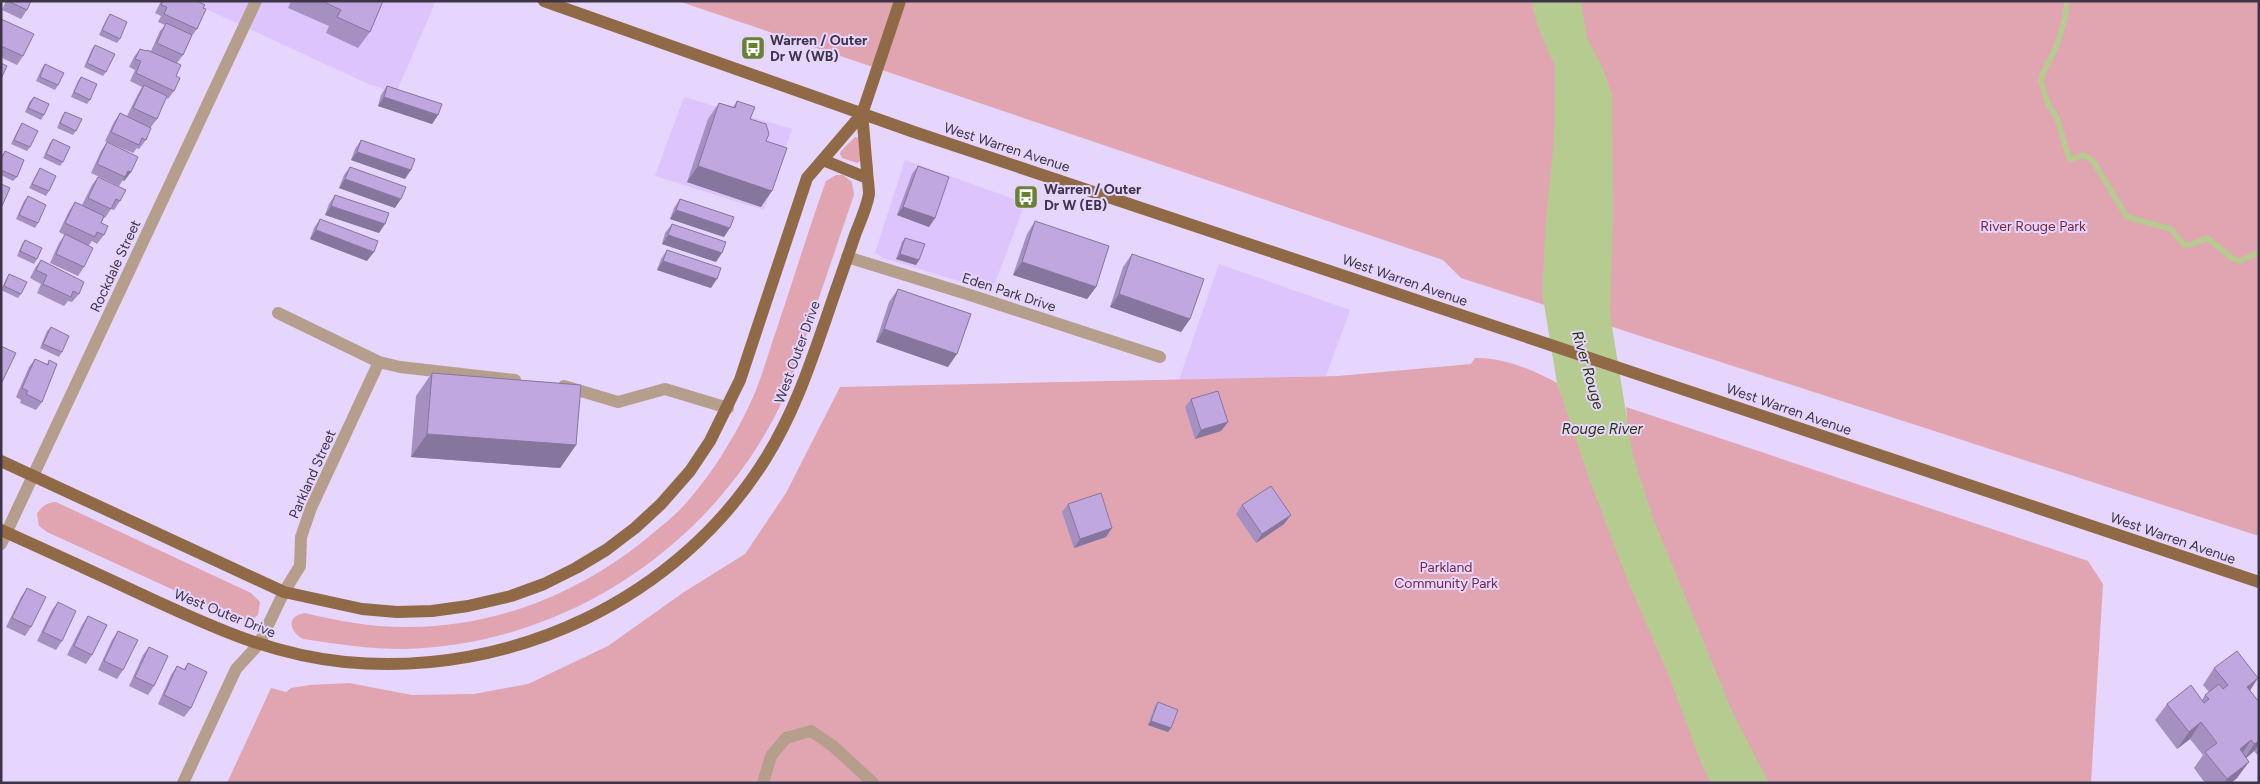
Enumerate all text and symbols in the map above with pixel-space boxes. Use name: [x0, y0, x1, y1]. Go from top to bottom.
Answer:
place label: Warren / Outer Dr W (WB): [770, 32, 868, 65]
bus stop icon: Warren / Outer Dr W (WB): [740, 35, 766, 61]
street label: West Warren Avenue: [942, 119, 1072, 176]
place label: Warren / Outer Dr W (EB): [1044, 181, 1142, 214]
bus stop icon: Warren / Outer Dr W (EB): [1013, 184, 1039, 210]
street label: Rockdale Street: [87, 217, 144, 315]
park label: River Rouge Park: [1980, 218, 2086, 235]
street label: West Warren Avenue: [1340, 251, 1470, 310]
street label: Eden Park Drive: [960, 269, 1058, 316]
street label: West Outer Drive: [771, 298, 824, 406]
water label: River Rouge: [1568, 329, 1608, 411]
street label: West Warren Avenue: [1724, 380, 1854, 439]
water label: Rouge River: [1561, 420, 1643, 438]
street label: Parkland Street: [285, 427, 340, 521]
street label: West Warren Avenue: [2108, 509, 2238, 568]
park label: Parkland Community Park: [1394, 559, 1498, 592]
street label: West Outer Drive: [172, 585, 278, 642]

